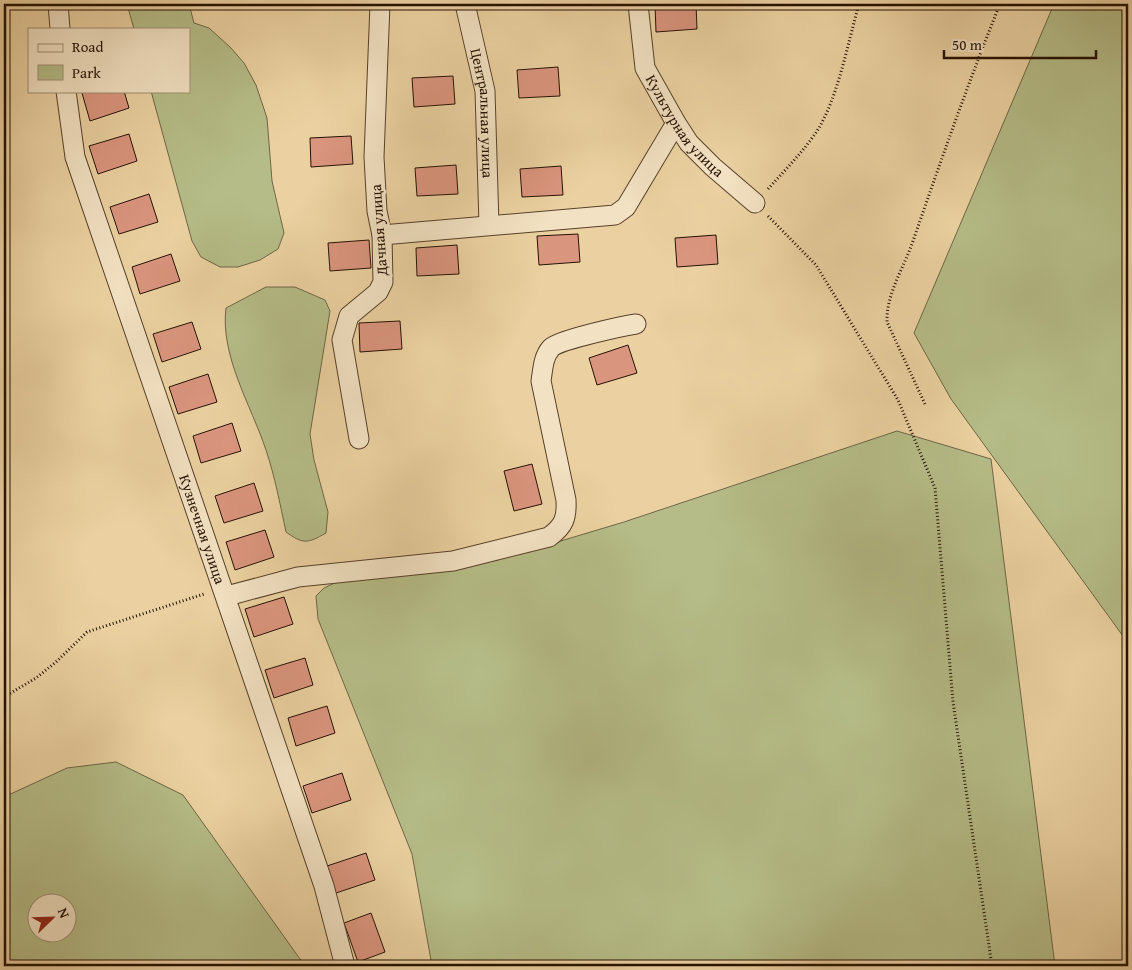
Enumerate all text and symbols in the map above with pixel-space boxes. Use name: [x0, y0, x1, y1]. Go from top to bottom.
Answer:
legend: [28, 28, 190, 92]
scale bar: [944, 28, 1097, 60]
text: 50 m: [952, 34, 983, 55]
text: Road: [72, 36, 103, 57]
street label: Центральная улица: [465, 46, 499, 179]
text: Park: [72, 62, 101, 83]
street label: Культурная улица: [641, 71, 729, 182]
street label: Дачная улица: [365, 183, 392, 278]
street label: Кузнечная улица: [174, 472, 231, 587]
north arrow: [28, 892, 78, 942]
text: N: [53, 905, 75, 922]

